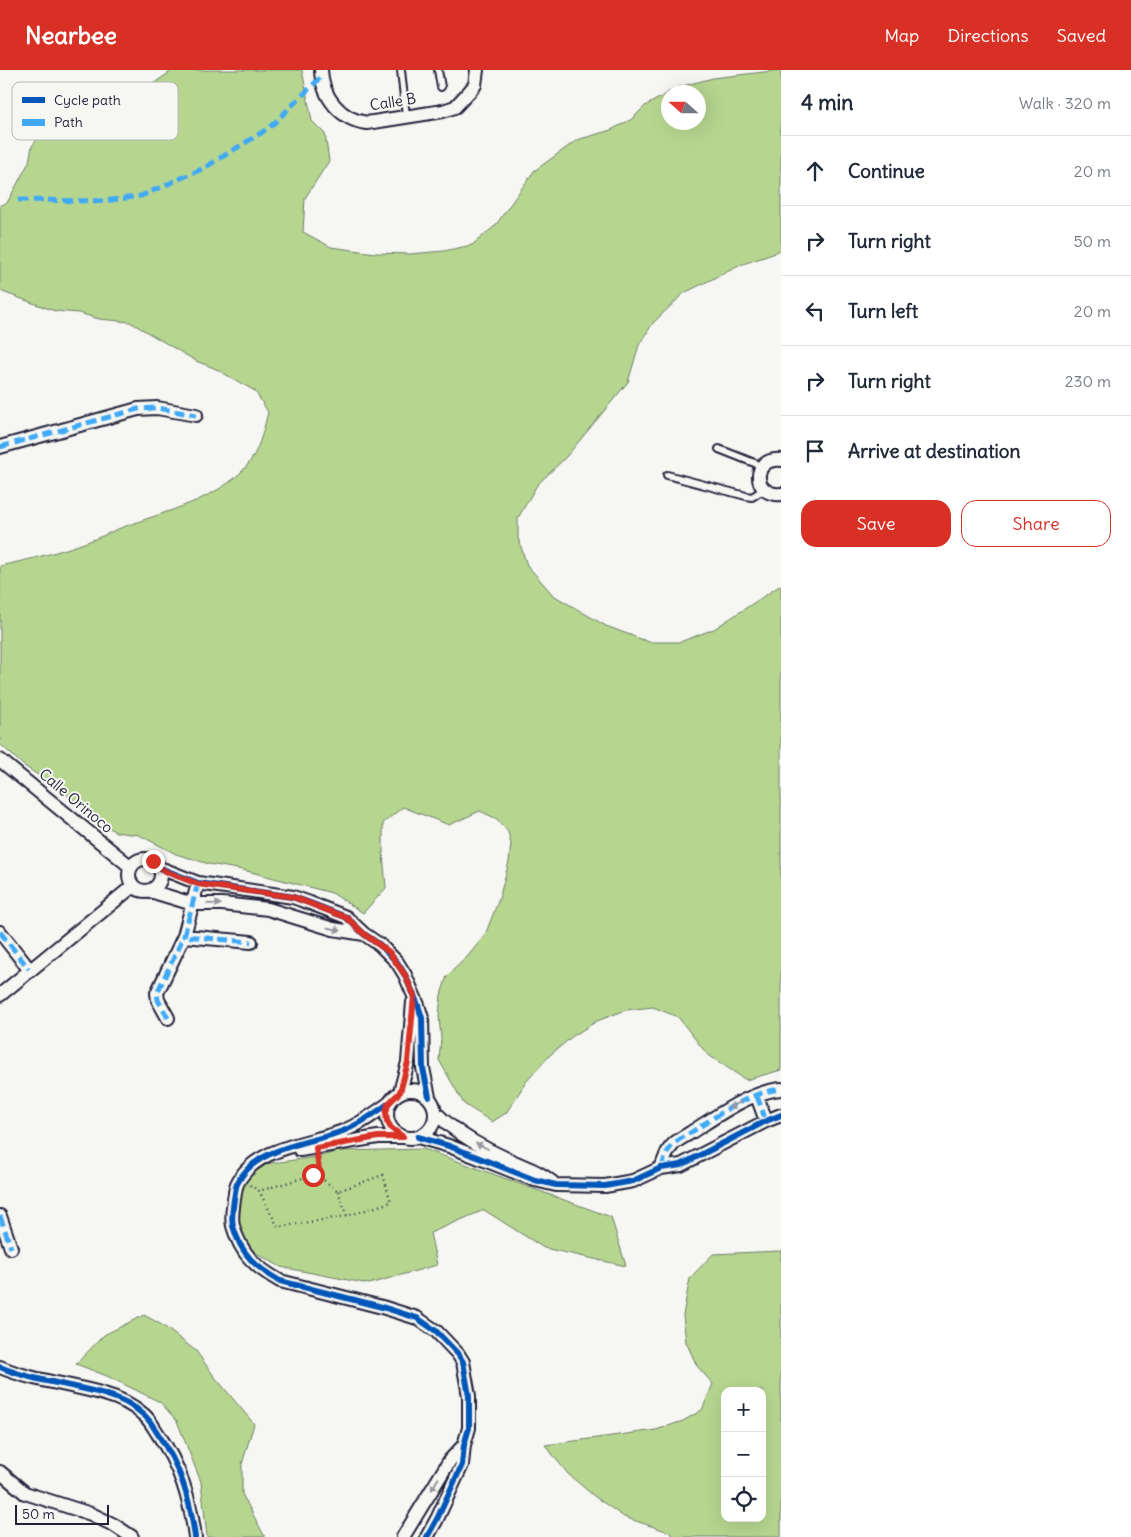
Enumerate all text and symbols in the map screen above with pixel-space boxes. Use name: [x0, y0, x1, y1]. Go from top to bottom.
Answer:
text: Nearbee: [25, 20, 117, 50]
text: Map: [884, 24, 919, 47]
text: Directions: [947, 24, 1029, 47]
text: Saved: [1057, 24, 1106, 47]
legend: [12, 82, 178, 140]
north arrow: [661, 85, 706, 130]
street label: Calle B: [368, 88, 418, 115]
text: 4 min: [801, 89, 853, 116]
text: Cycle path: [54, 91, 121, 109]
text: Walk · 320 m: [1019, 93, 1111, 113]
text: Path: [54, 113, 83, 131]
icon: ahead: [801, 157, 829, 185]
text: Continue: [848, 159, 925, 183]
text: 20 m: [1074, 161, 1111, 181]
icon: right: [801, 227, 829, 255]
text: Turn right: [848, 229, 931, 253]
text: 50 m: [1073, 231, 1111, 251]
icon: left: [801, 297, 829, 325]
text: Turn left: [848, 299, 918, 323]
text: 20 m: [1074, 301, 1111, 321]
icon: right: [801, 367, 829, 395]
text: Turn right: [848, 369, 931, 393]
text: 230 m: [1065, 371, 1111, 391]
icon: arrive: [801, 437, 829, 465]
text: Arrive at destination: [848, 439, 1021, 463]
button: Save: [801, 500, 951, 547]
button: Share: [961, 500, 1111, 547]
street label: Calle Orinoco: [35, 764, 117, 837]
route end: [142, 850, 165, 873]
one-way arrow: [207, 900, 223, 908]
one-way arrow: [326, 925, 342, 933]
one-way arrow: [728, 1101, 743, 1109]
one-way arrow: [475, 1142, 490, 1150]
route start: [302, 1164, 325, 1187]
map controls: [721, 1387, 766, 1522]
button: +: [721, 1387, 766, 1432]
button: −: [721, 1432, 766, 1477]
one-way arrow: [431, 1477, 440, 1491]
button: locate: [721, 1477, 766, 1522]
scale bar: [15, 1502, 109, 1525]
text: 50 m: [22, 1505, 55, 1523]

